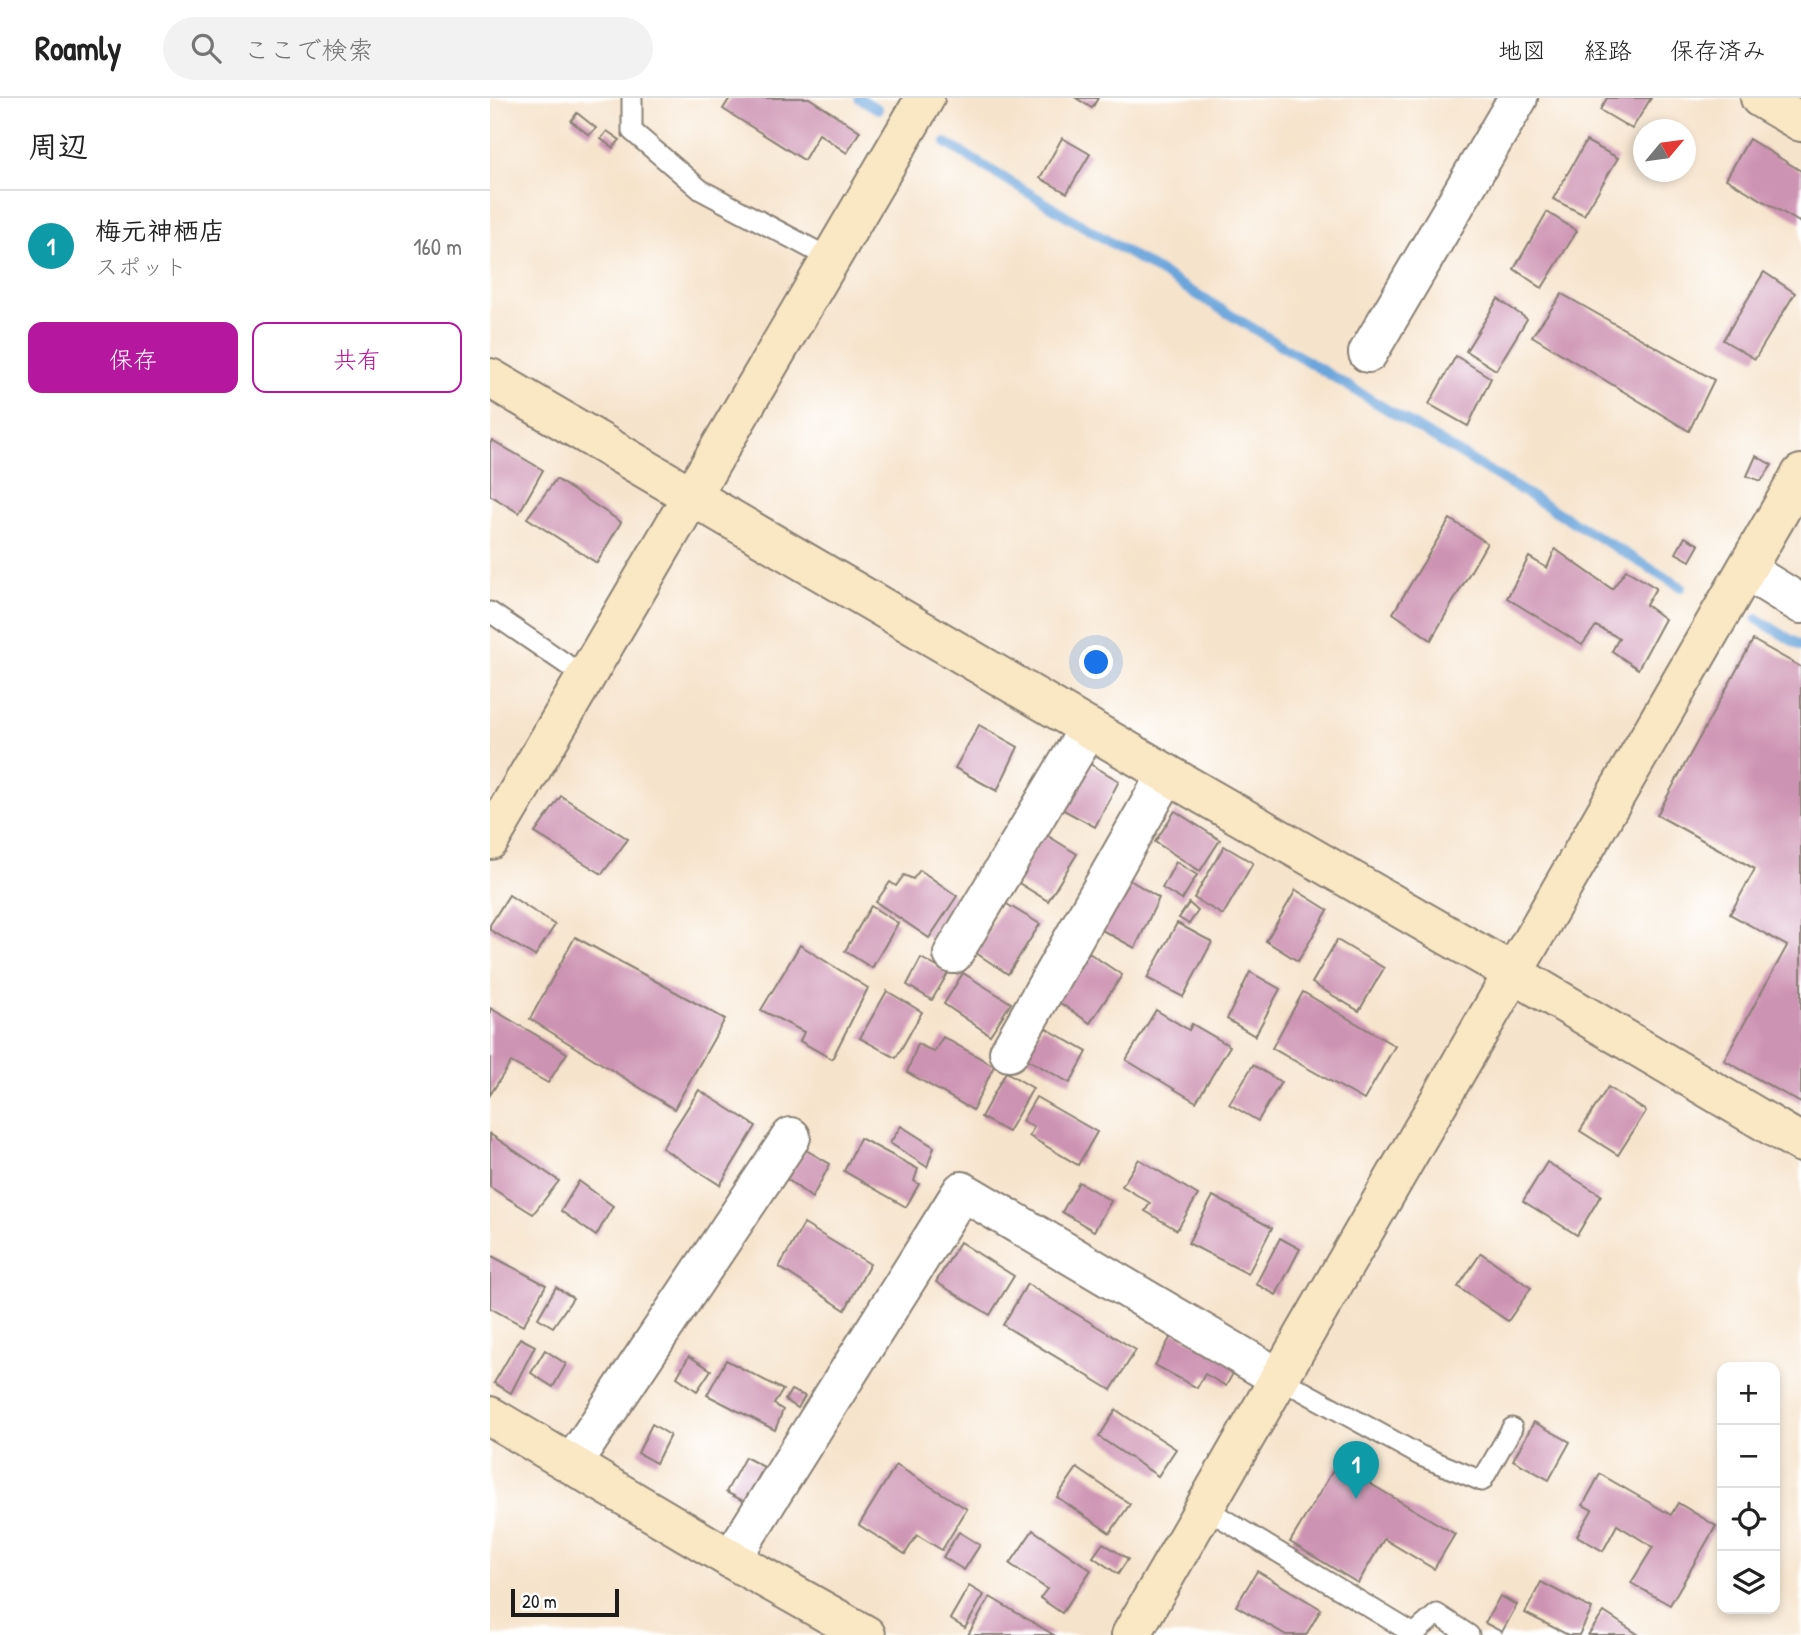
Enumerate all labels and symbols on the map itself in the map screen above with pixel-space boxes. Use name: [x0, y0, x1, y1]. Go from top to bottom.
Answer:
north arrow: [1633, 119, 1696, 182]
your location: [1079, 645, 1113, 679]
pin: 1: [1333, 1441, 1379, 1499]
scale bar: [511, 1586, 620, 1618]

